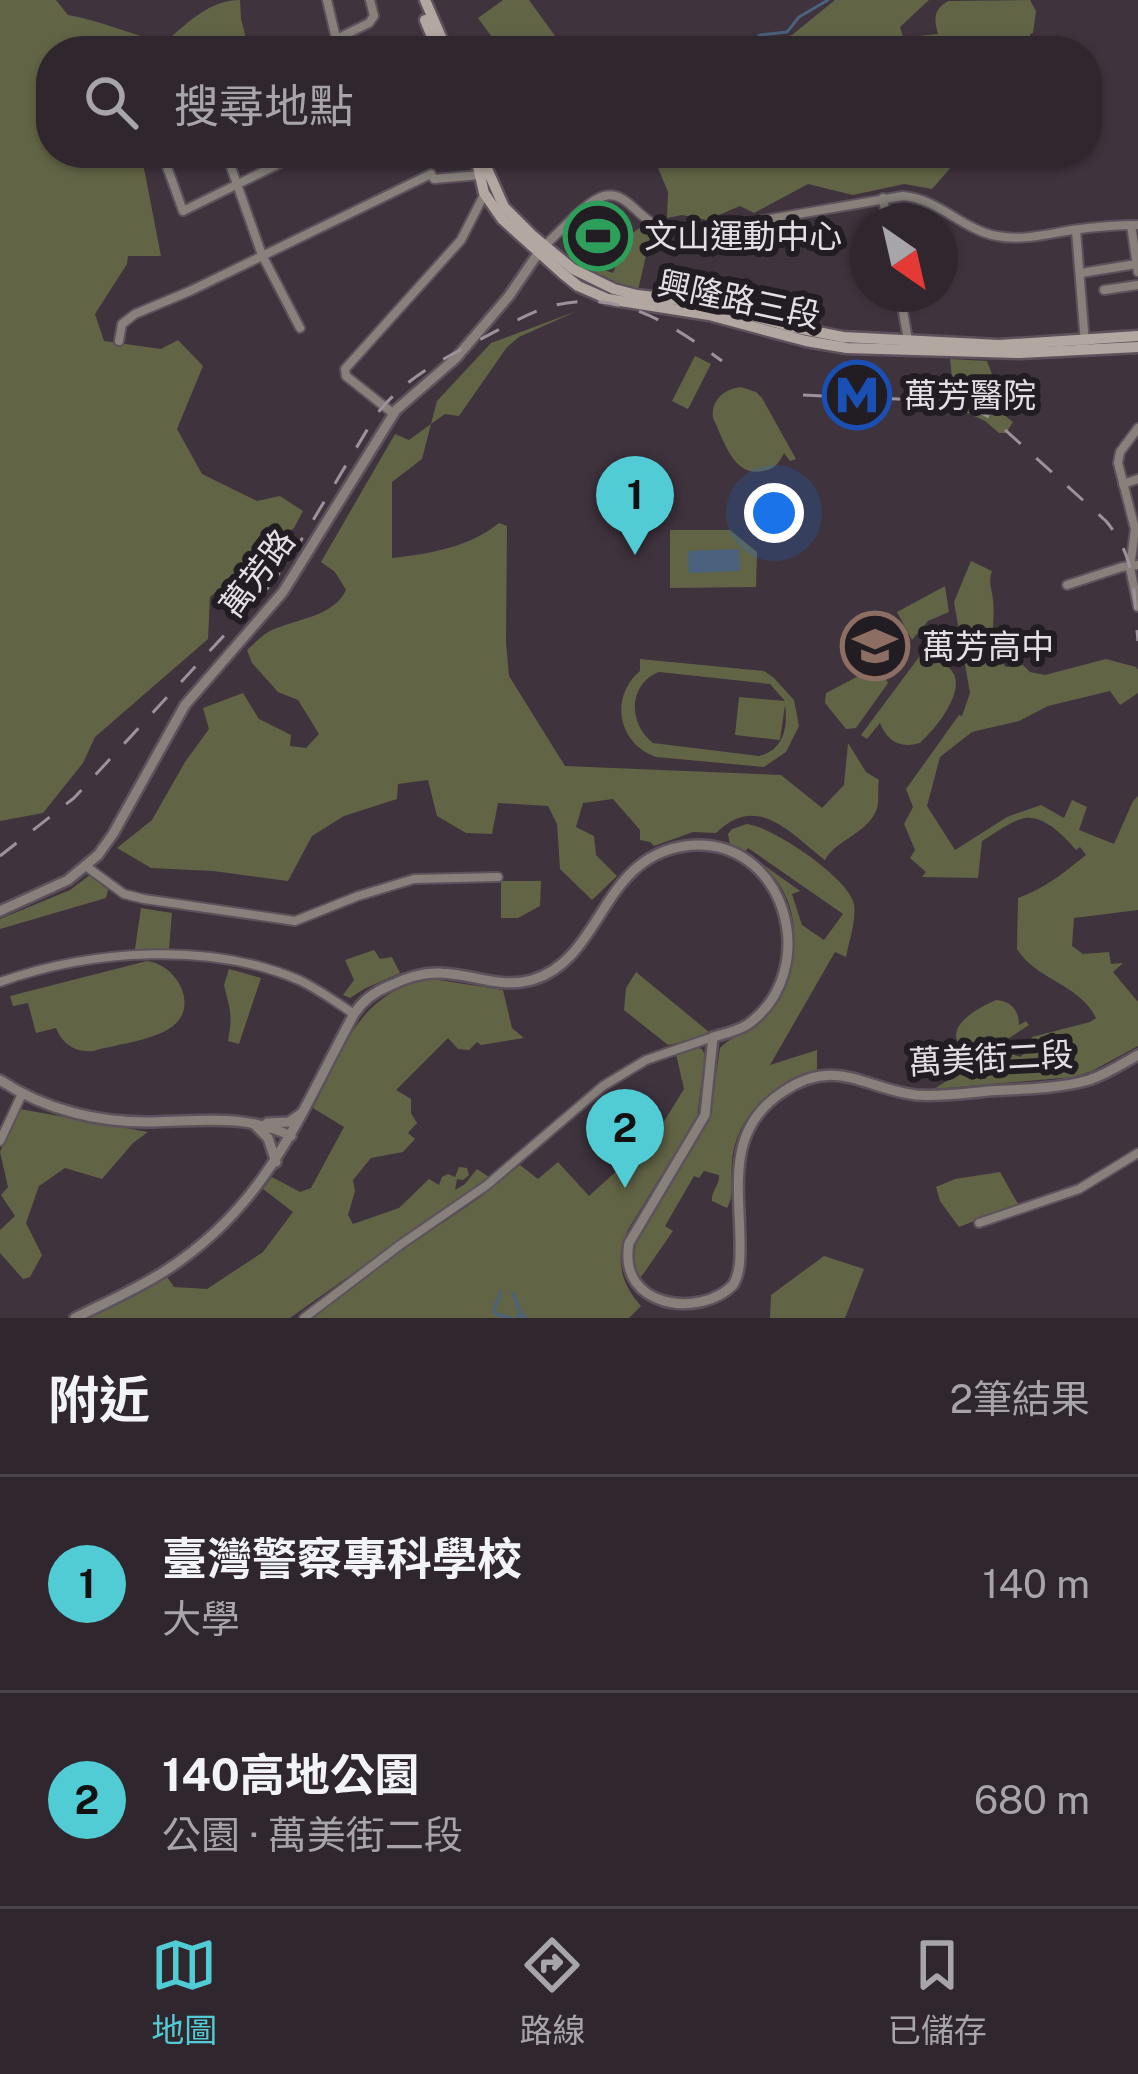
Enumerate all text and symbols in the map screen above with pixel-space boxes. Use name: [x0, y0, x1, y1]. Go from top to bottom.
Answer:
search box: [36, 36, 1102, 168]
icon: search: [78, 69, 144, 135]
text: 搜尋地點: [174, 79, 354, 132]
sports icon: 文山運動中心: [563, 201, 633, 271]
north arrow: [850, 204, 958, 312]
place label: 文山運動中心: [644, 217, 842, 255]
street label: 興隆路三段: [654, 263, 824, 335]
metro station icon: 萬芳醫院: [822, 360, 892, 430]
place label: 萬芳醫院: [904, 376, 1036, 414]
pin: 1: [596, 456, 674, 555]
your location: [744, 483, 804, 543]
street label: 萬芳路: [212, 522, 302, 624]
school or university icon: 萬芳高中: [840, 611, 910, 681]
place label: 萬芳高中: [922, 627, 1054, 665]
street label: 萬美街二段: [908, 1035, 1074, 1081]
pin: 2: [586, 1089, 664, 1188]
text: 附近: [48, 1370, 150, 1429]
text: 2筆結果: [950, 1376, 1090, 1422]
text: 臺灣警察專科學校: [162, 1532, 522, 1585]
text: 1: [79, 1561, 95, 1607]
text: 140 m: [983, 1561, 1090, 1607]
text: 大學: [162, 1596, 240, 1642]
text: 140高地公園: [162, 1748, 420, 1801]
text: 2: [75, 1777, 99, 1823]
text: 680 m: [974, 1777, 1090, 1823]
text: 公園 · 萬美街二段: [162, 1812, 463, 1858]
tab: 地圖: [151, 1932, 217, 2052]
tab: 路線: [519, 1932, 585, 2052]
tab: 已儲存: [888, 1932, 987, 2052]

